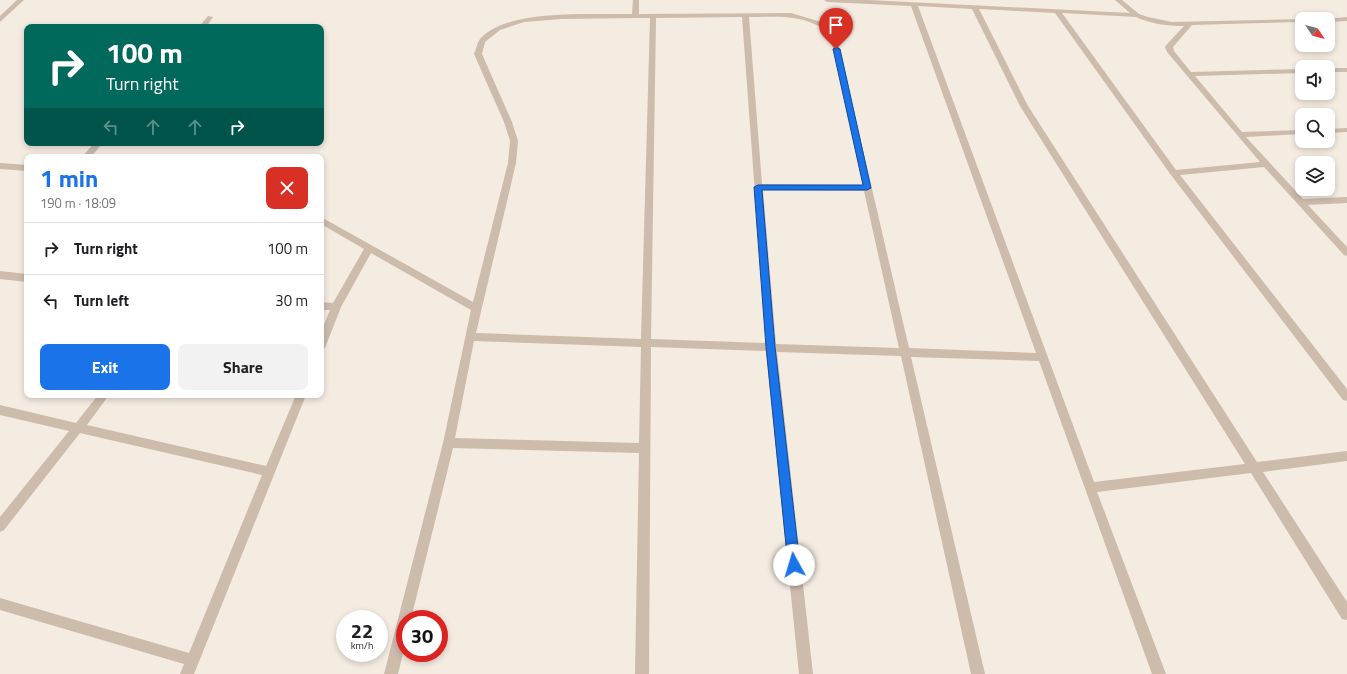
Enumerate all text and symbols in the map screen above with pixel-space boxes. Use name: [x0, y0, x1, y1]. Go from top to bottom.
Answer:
pin: [819, 8, 853, 49]
north arrow: [1295, 12, 1335, 52]
map controls: [1295, 12, 1335, 196]
icon: arrive: [825, 14, 847, 36]
text: 100 m: [106, 31, 183, 74]
icon: right: [40, 40, 92, 92]
button: sound: [1295, 60, 1335, 100]
text: Turn right: [106, 70, 179, 97]
button: search: [1295, 108, 1335, 148]
icon: left: [100, 116, 122, 138]
icon: ahead: [142, 116, 164, 138]
icon: ahead: [184, 116, 206, 138]
icon: right: [226, 116, 248, 138]
button: layers: [1295, 156, 1335, 196]
text: 1 min: [40, 160, 98, 196]
button: close: [266, 167, 308, 209]
text: 190 m · 18:09: [40, 193, 116, 213]
text: Turn right: [74, 237, 138, 260]
text: 100 m: [267, 237, 308, 260]
icon: right: [40, 238, 62, 260]
text: Turn left: [74, 289, 129, 312]
text: 30 m: [275, 289, 308, 312]
icon: left: [40, 290, 62, 312]
button: Exit: [40, 344, 170, 390]
button: Share: [178, 344, 308, 390]
position arrow: [773, 544, 815, 586]
speed limit sign: 30: [396, 610, 448, 662]
text: 22: [351, 615, 373, 646]
text: km/h: [351, 638, 373, 653]

